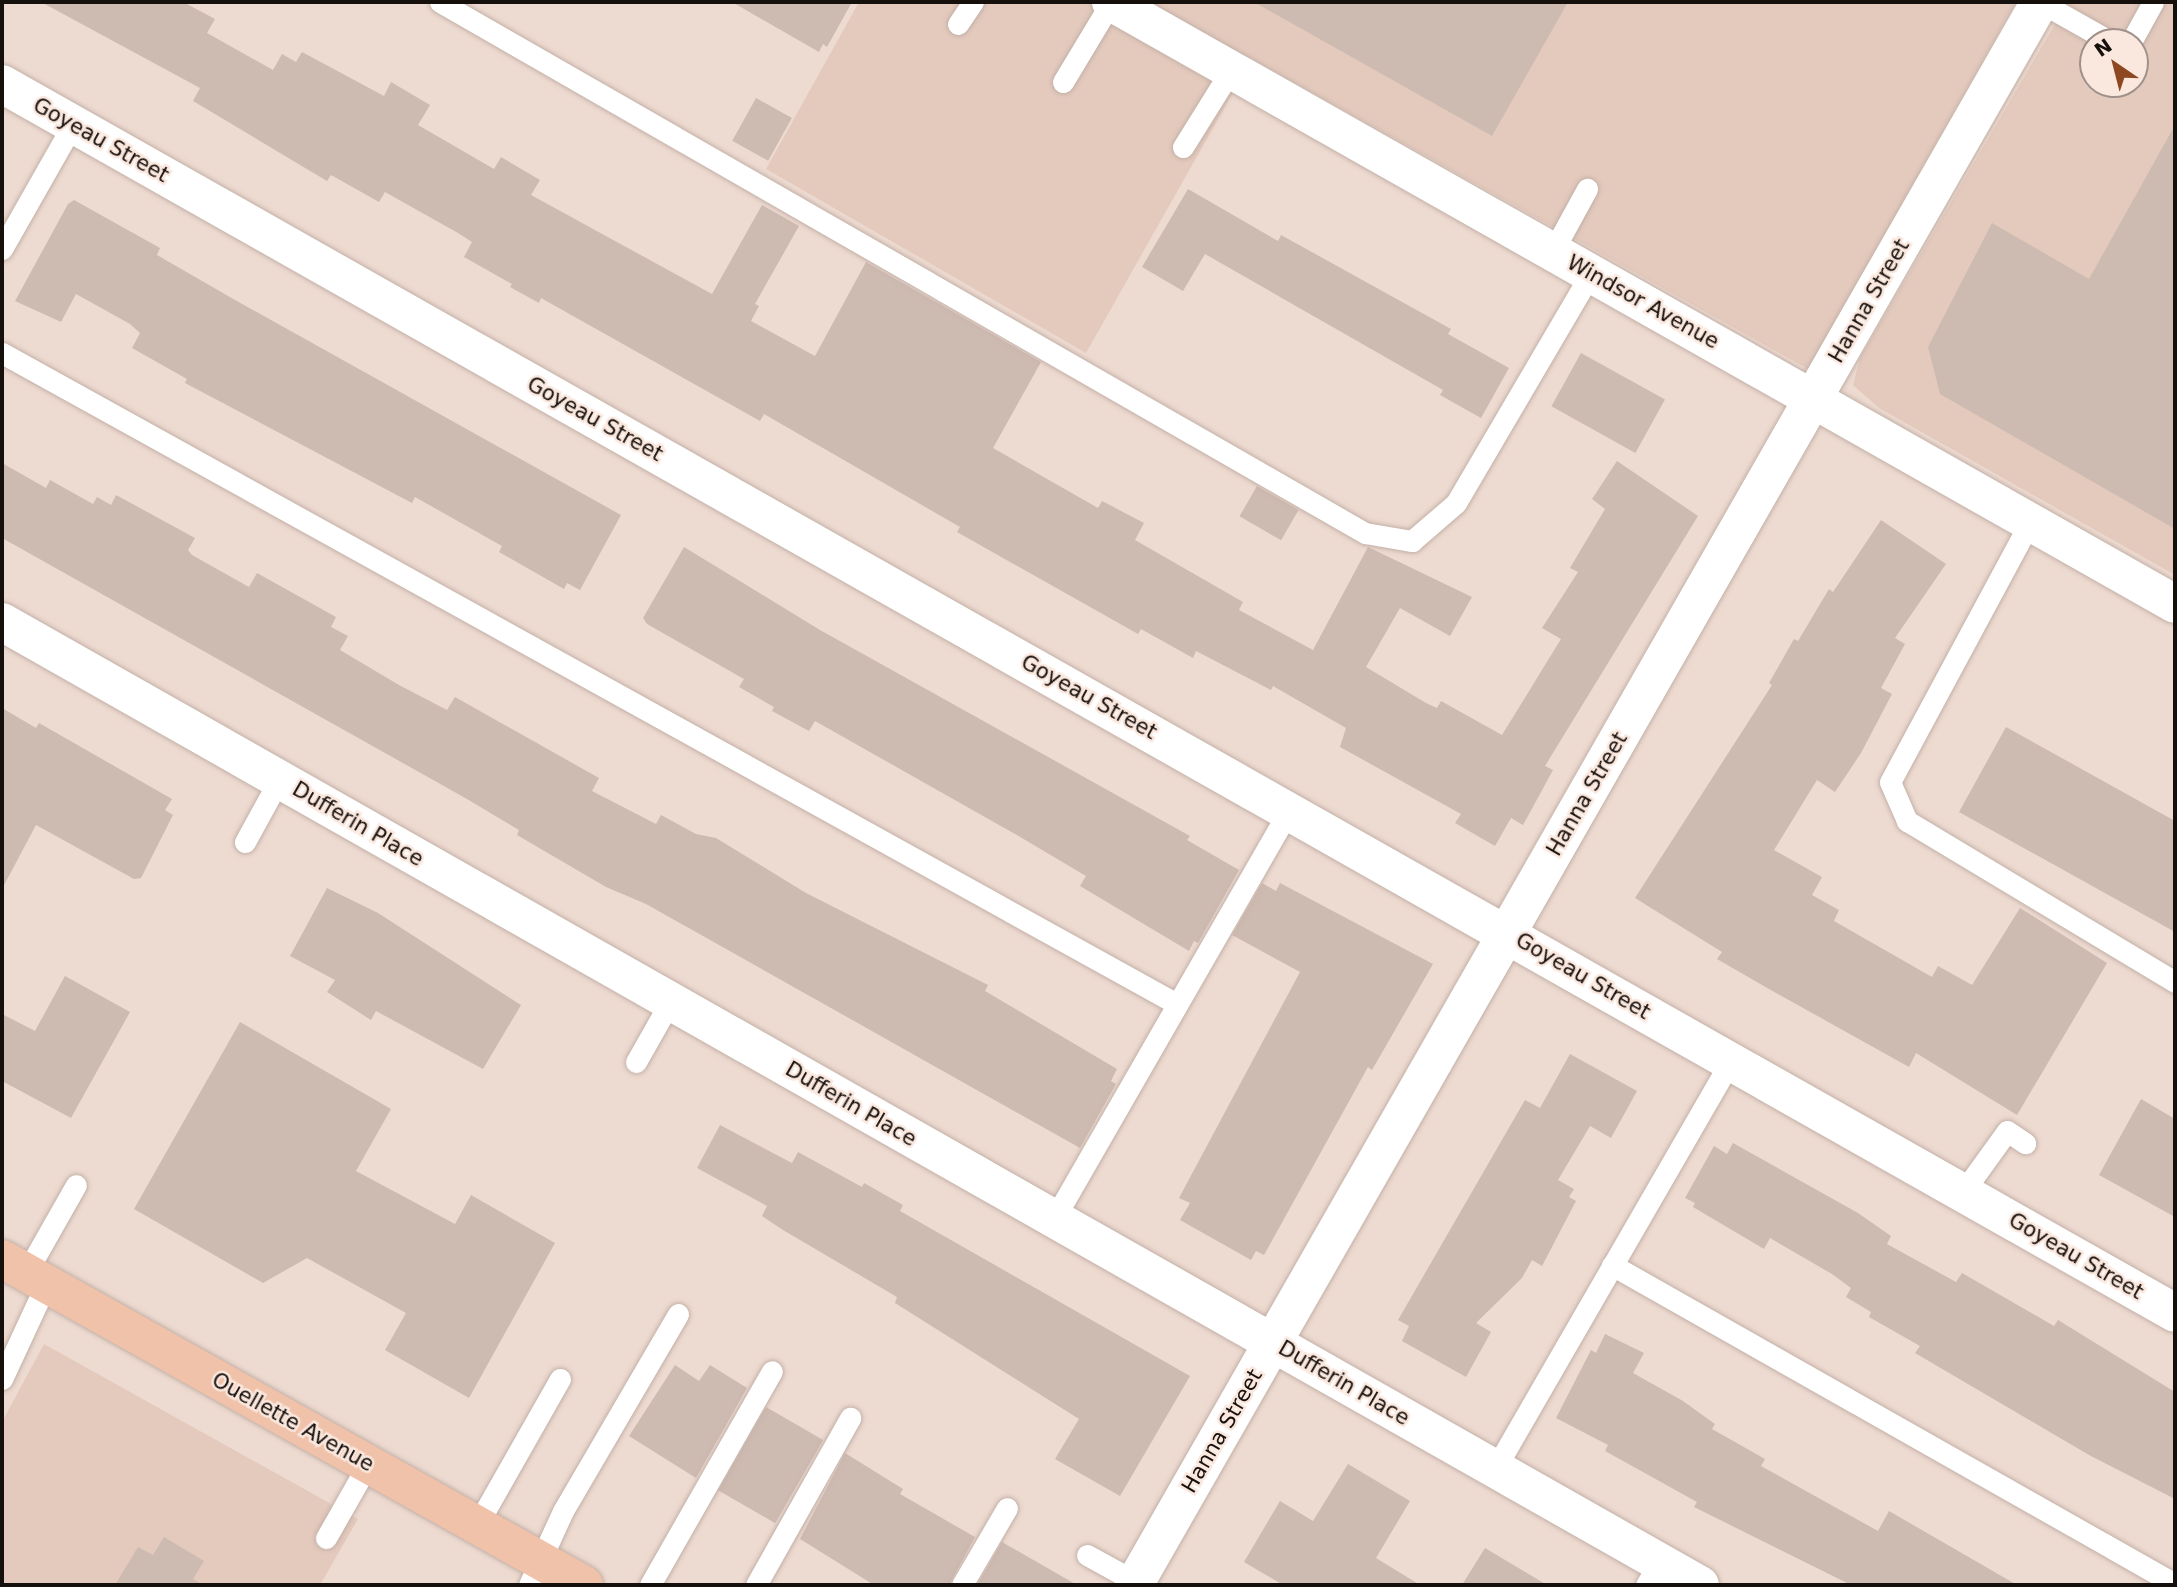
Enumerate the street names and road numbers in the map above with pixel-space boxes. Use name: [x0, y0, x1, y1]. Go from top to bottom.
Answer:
street label: Goyeau Street: [29, 92, 173, 188]
street label: Hanna Street: [1823, 235, 1915, 367]
street label: Windsor Avenue: [1563, 250, 1723, 354]
street label: Goyeau Street: [523, 371, 667, 467]
street label: Goyeau Street: [1017, 649, 1161, 745]
street label: Hanna Street: [1541, 728, 1633, 860]
street label: Dufferin Place: [288, 776, 428, 872]
street label: Goyeau Street: [1511, 927, 1655, 1025]
street label: Dufferin Place: [781, 1056, 921, 1152]
street label: Goyeau Street: [2004, 1207, 2148, 1305]
street label: Dufferin Place: [1274, 1335, 1414, 1431]
street label: Hanna Street: [1176, 1365, 1268, 1497]
street label: Ouellette Avenue: [208, 1367, 378, 1477]

